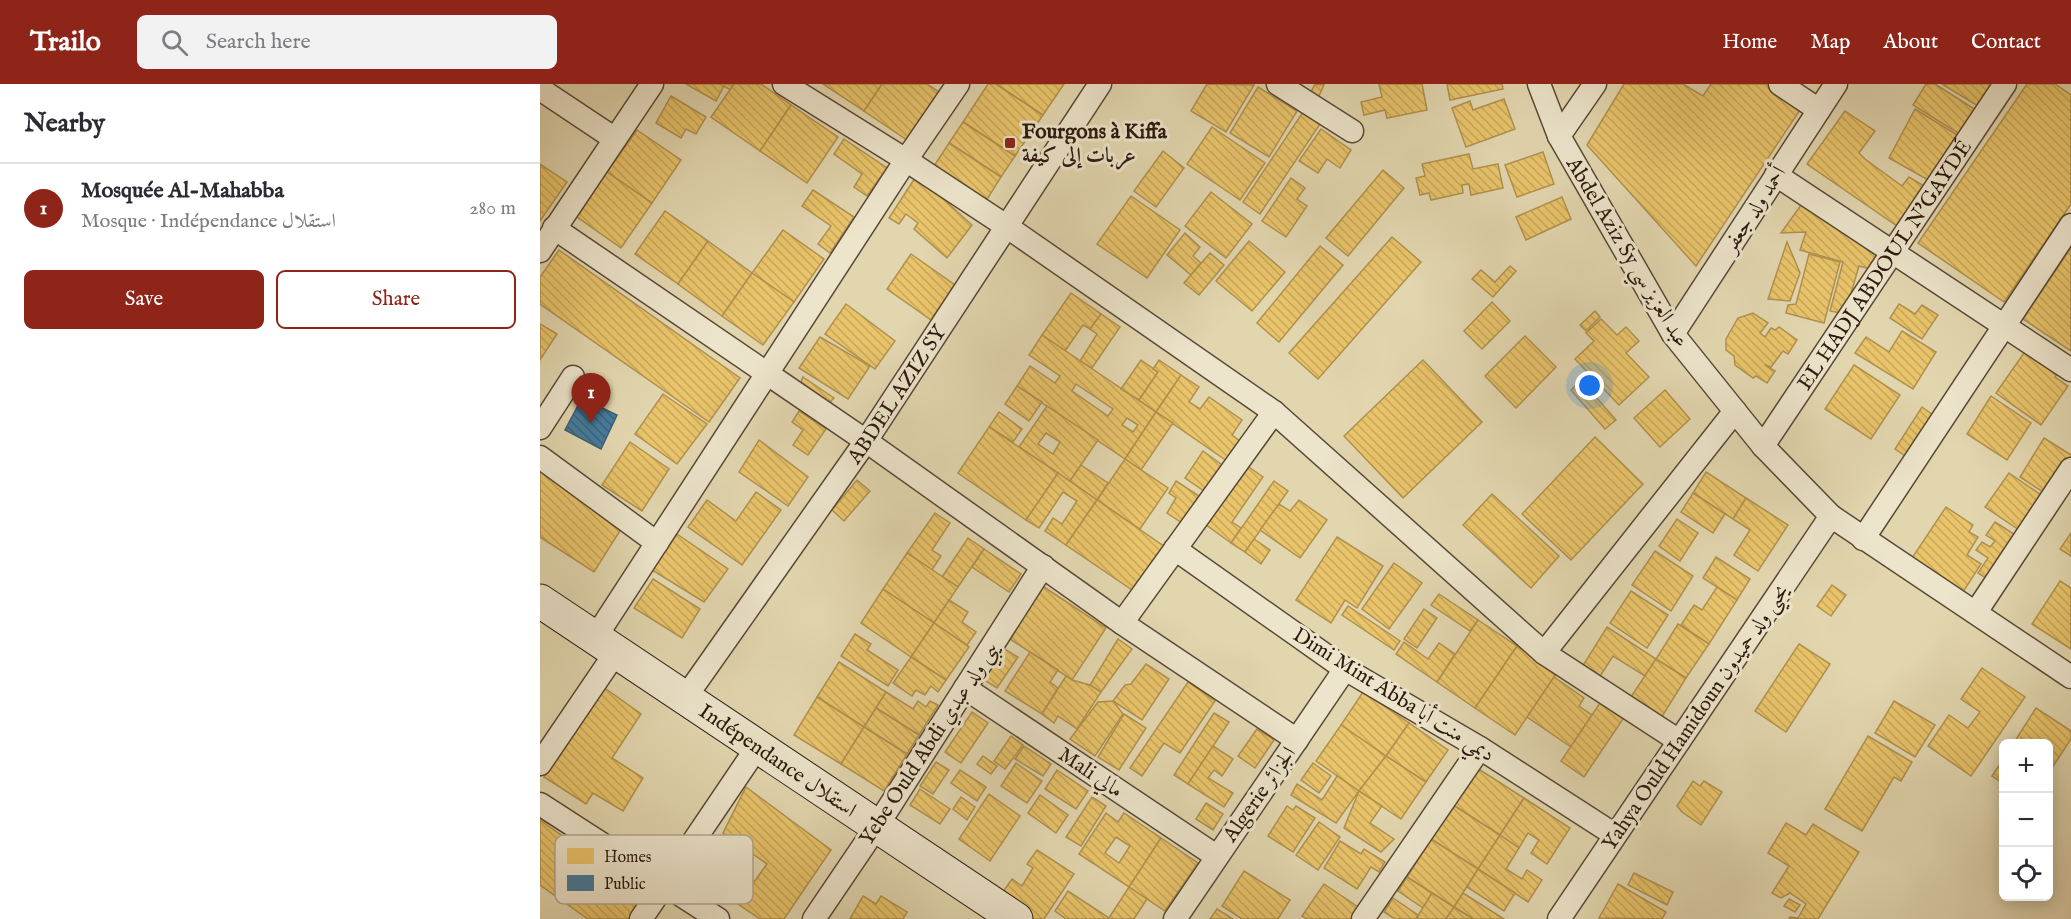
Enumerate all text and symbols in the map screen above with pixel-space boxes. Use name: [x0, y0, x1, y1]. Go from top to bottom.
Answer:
search box: [137, 15, 557, 69]
text: Trailo: [30, 25, 101, 60]
icon: search: [158, 26, 191, 59]
text: Search here: [206, 28, 311, 56]
text: Home: [1722, 29, 1777, 56]
text: Map: [1810, 29, 1850, 56]
text: About: [1883, 29, 1938, 56]
text: Contact: [1971, 29, 2041, 56]
text: Nearby: [24, 107, 105, 140]
place label: Fourgons à Kiffa عربات إلى كيفة: [1022, 119, 1168, 170]
street label: EL HADJ ABDOUL N'GAYDÉ: [1792, 135, 1979, 396]
marker: Fourgons à Kiffa عربات إلى كيفة: [1003, 136, 1017, 150]
street label: Abdel Aziz Sy عبد العزيز سي: [1554, 152, 1694, 355]
street label: أحمد ولد جعفر: [1714, 160, 1793, 260]
text: Mosquée Al-Mahabba: [81, 177, 284, 205]
text: 1: [40, 196, 47, 221]
text: 280 m: [469, 196, 516, 221]
text: Mosque · Indépendance استقلال: [81, 209, 336, 234]
button: Save: [24, 270, 264, 329]
button: Share: [276, 270, 516, 329]
street label: ABDEL AZIZ SY: [841, 319, 954, 471]
your location: [1575, 371, 1604, 400]
pin: 1: [572, 374, 610, 423]
street label: Yahya Ould Hamidoun يحيى ولد حميدون: [1597, 579, 1799, 858]
street label: Dimi Mint Abba ديمي منت أبا: [1285, 620, 1501, 773]
street label: Yebe Ould Abdi يبي ولد عبدي: [854, 637, 1010, 853]
street label: Indépendance استقلال: [693, 698, 861, 824]
map controls: [1999, 739, 2053, 901]
button: +: [1999, 739, 2053, 793]
street label: Mali مالي: [1051, 742, 1128, 806]
street label: Algerie الجزائر: [1217, 742, 1303, 849]
button: −: [1999, 793, 2053, 847]
legend: [555, 835, 753, 904]
button: locate: [1999, 847, 2053, 901]
text: Homes: [604, 848, 652, 868]
text: Public: [604, 875, 646, 895]

